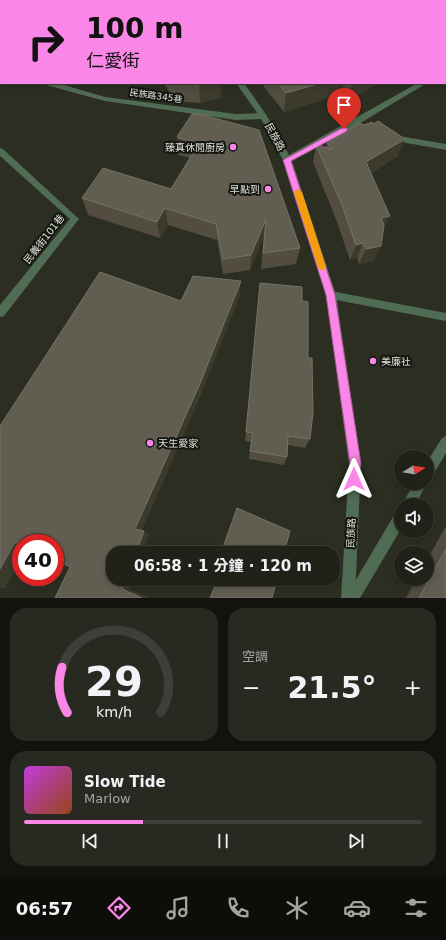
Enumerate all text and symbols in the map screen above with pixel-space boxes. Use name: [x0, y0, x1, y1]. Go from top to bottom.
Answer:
text: 100 m: [86, 12, 183, 45]
icon: right: [20, 16, 72, 68]
text: 仁愛街: [86, 50, 140, 71]
street label: 民族路345巷: [129, 87, 183, 105]
pin: [327, 88, 361, 129]
icon: arrive: [333, 94, 355, 116]
street label: 民族路: [263, 121, 287, 153]
place label: 臻真休閒廚房: [165, 142, 225, 153]
marker: 臻真休閒廚房: [228, 142, 238, 152]
place label: 早點到: [230, 184, 260, 195]
marker: 早點到: [263, 184, 273, 194]
street label: 民義街101巷: [21, 212, 67, 266]
marker: 美廉社: [368, 356, 378, 366]
place label: 美廉社: [381, 356, 411, 367]
marker: 天生愛家: [145, 438, 155, 448]
place label: 天生愛家: [158, 438, 199, 449]
north arrow: [394, 450, 434, 490]
map controls: [394, 450, 434, 586]
position arrow: [333, 458, 375, 500]
button: sound: [394, 498, 434, 538]
street label: 民族路: [345, 518, 357, 548]
speed limit sign: 40: [12, 534, 64, 586]
button: layers: [394, 546, 434, 586]
text: 06:58 · 1 分鐘 · 120 m: [134, 557, 312, 575]
text: 空調: [242, 649, 268, 664]
text: 29: [85, 656, 143, 705]
text: 21.5°: [287, 670, 377, 705]
text: −: [242, 675, 260, 700]
text: +: [404, 675, 422, 700]
text: km/h: [96, 703, 132, 719]
text: Slow Tide: [84, 773, 166, 791]
text: Marlow: [84, 791, 131, 806]
icon: previous: [79, 830, 101, 852]
icon: pause: [212, 830, 234, 852]
icon: next: [345, 830, 367, 852]
icon: directions: [105, 894, 133, 922]
icon: music: [164, 894, 192, 922]
icon: phone: [224, 894, 252, 922]
icon: climate: [283, 894, 311, 922]
icon: car: [343, 894, 371, 922]
icon: filters: [402, 894, 430, 922]
text: 06:57: [16, 898, 73, 919]

